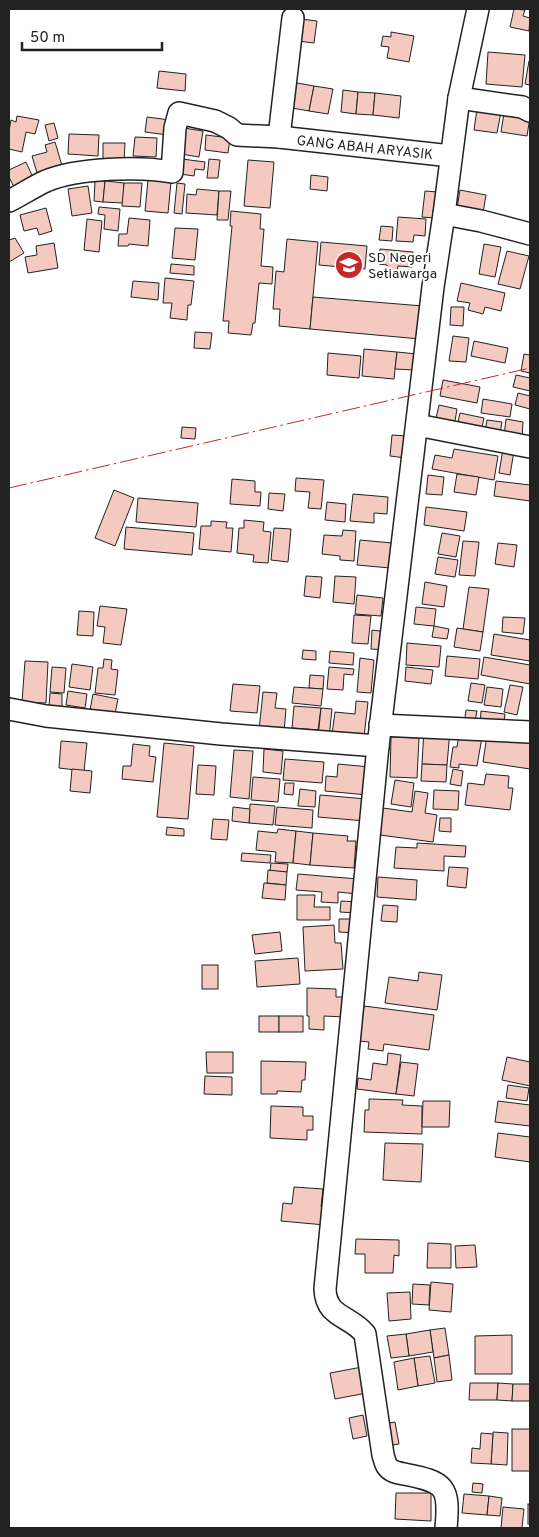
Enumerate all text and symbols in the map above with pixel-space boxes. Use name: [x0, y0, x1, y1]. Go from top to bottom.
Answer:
scale bar: [22, 20, 162, 52]
text: 50 m: [30, 29, 65, 48]
street label: GANG ABAH ARYASIK: [296, 133, 434, 164]
school or university icon: SD Negeri Setiawarga: [334, 250, 364, 280]
place label: SD Negeri Setiawarga: [368, 250, 437, 283]

